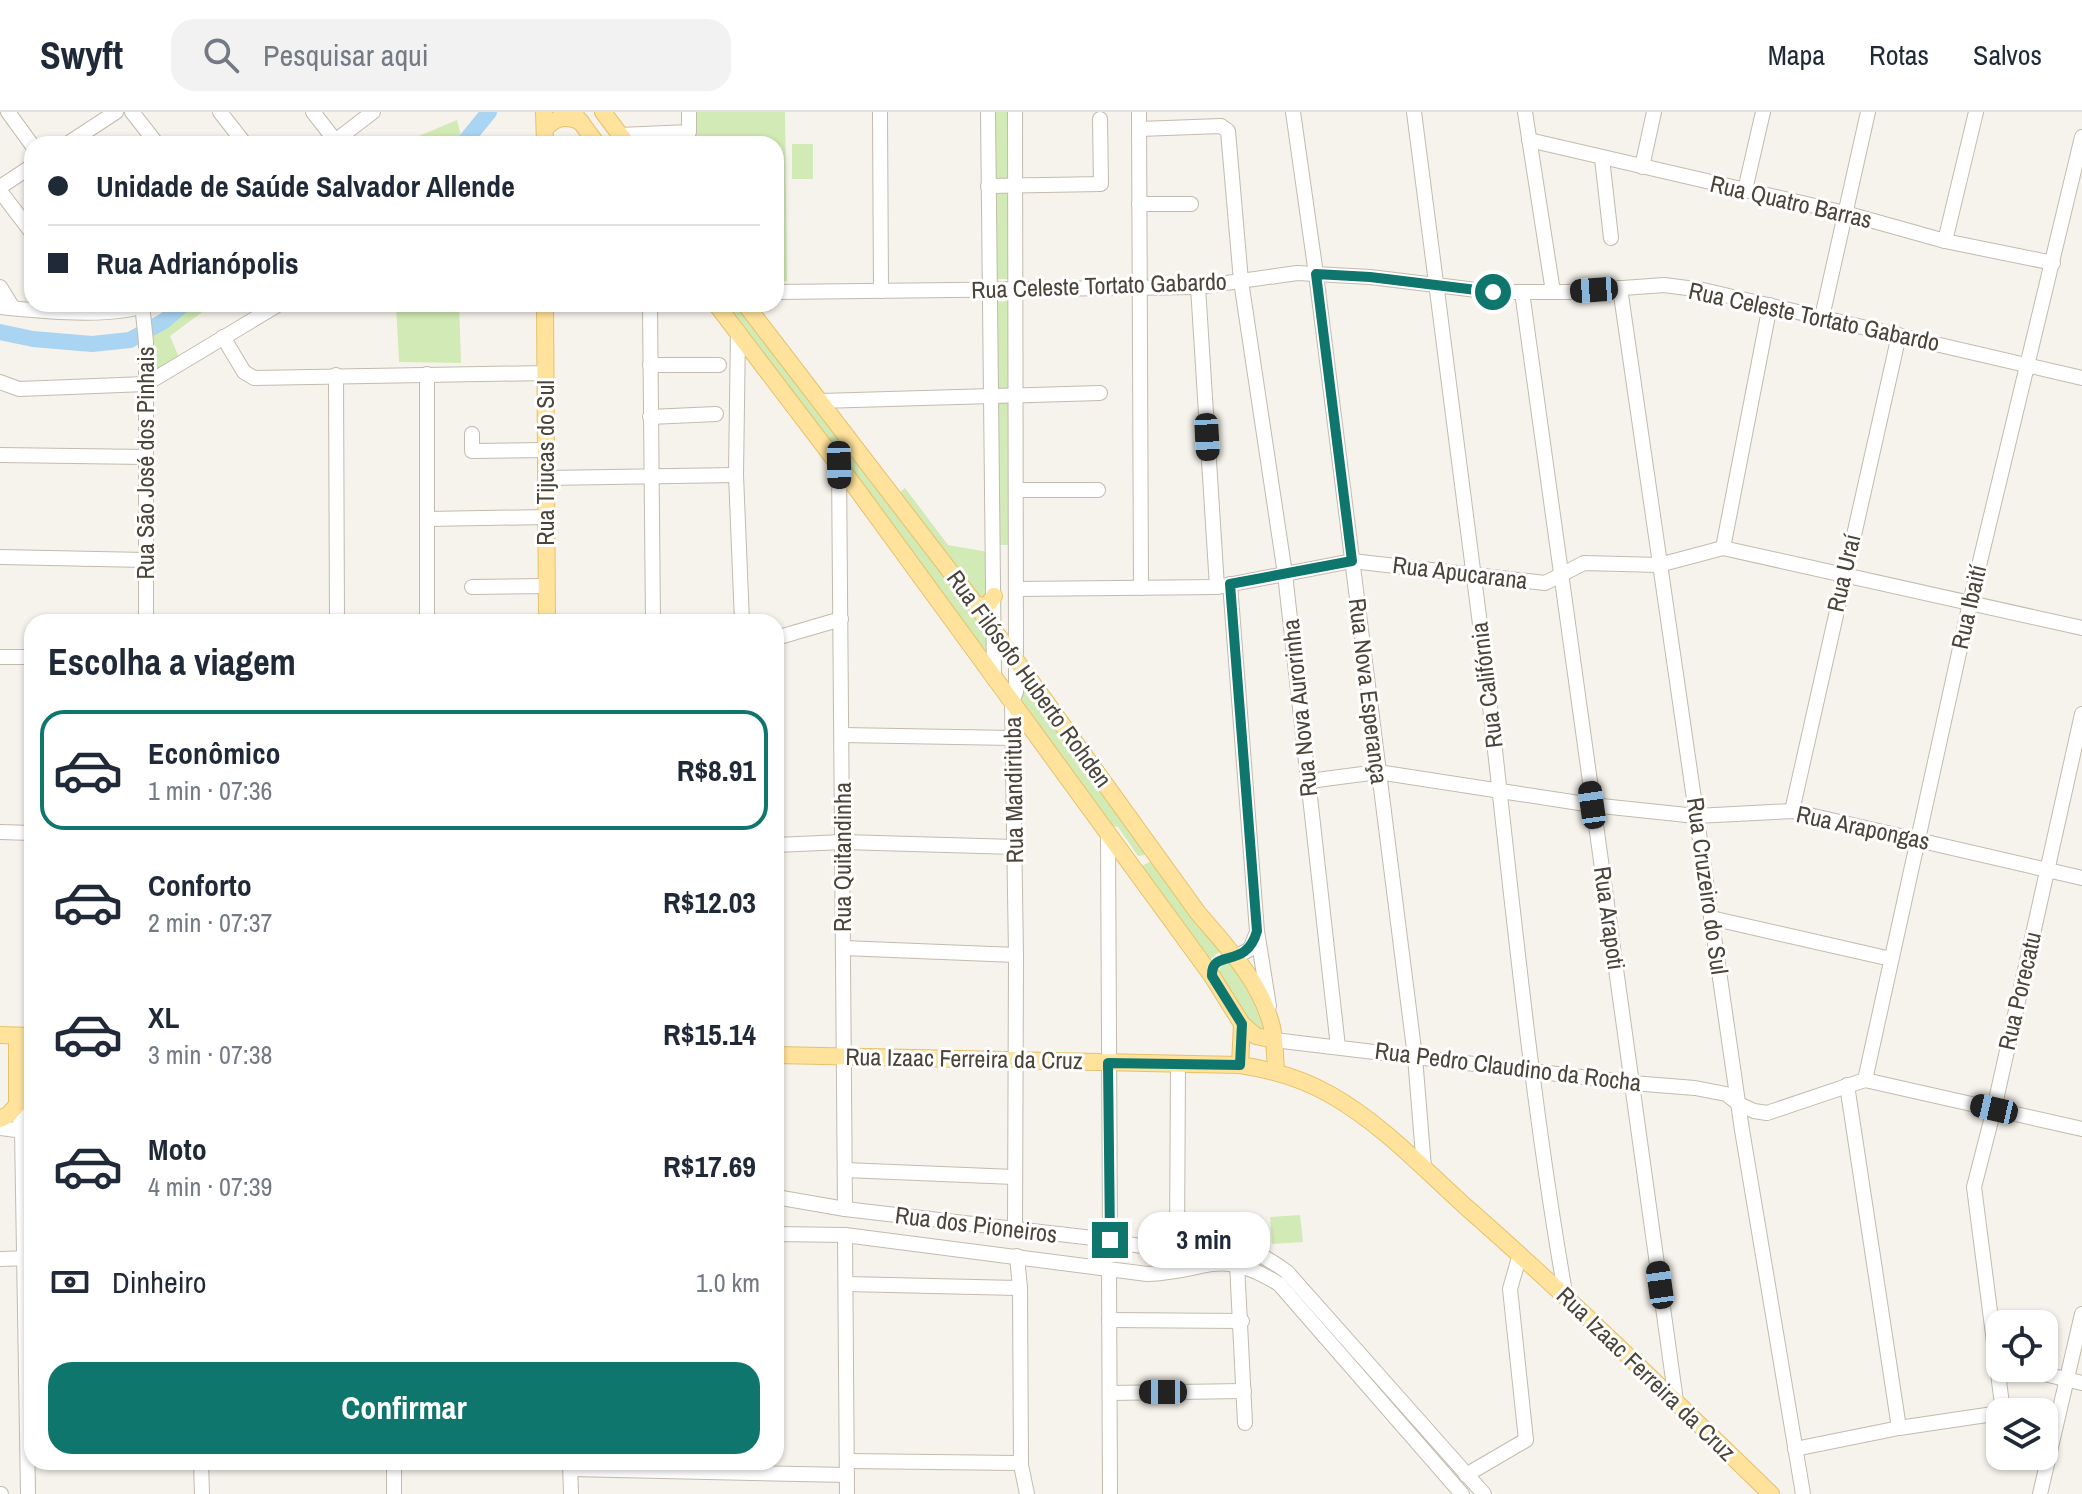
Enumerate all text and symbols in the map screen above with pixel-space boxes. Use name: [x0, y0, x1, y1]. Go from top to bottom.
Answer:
search box: [171, 19, 731, 91]
text: Swyft: [40, 30, 123, 81]
icon: search: [199, 33, 243, 77]
text: Pesquisar aqui: [263, 35, 429, 75]
text: Mapa: [1768, 36, 1825, 74]
text: Rotas: [1869, 36, 1929, 74]
text: Salvos: [1973, 36, 2042, 74]
text: Unidade de Saúde Salvador Allende: [96, 166, 515, 206]
street label: Rua Quatro Barras: [1707, 167, 1875, 235]
text: Rua Adrianópolis: [96, 243, 299, 283]
street label: Rua Celeste Tortato Gabardo: [971, 265, 1227, 305]
route start: [1475, 274, 1511, 310]
street label: Rua Celeste Tortato Gabardo: [1686, 274, 1943, 358]
car: [1569, 276, 1619, 304]
street label: Rua São José dos Pinhais: [129, 346, 161, 580]
street label: Rua Tijucas do Sul: [529, 380, 561, 546]
car: [1194, 412, 1220, 462]
car: [827, 441, 851, 489]
street label: Rua Uraí: [1819, 530, 1868, 615]
street label: Rua Apucarana: [1391, 548, 1529, 596]
street label: Rua Ibaití: [1943, 561, 1993, 652]
street label: Rua Filósofo Huberto Rohden: [940, 563, 1120, 794]
street label: Rua Nova Esperança: [1342, 596, 1396, 786]
street label: Rua Nova Aurorinha: [1274, 618, 1324, 798]
street label: Rua Califórnia: [1462, 620, 1510, 750]
text: Escolha a viagem: [48, 638, 296, 686]
street label: Rua Mandirituba: [996, 716, 1030, 864]
text: Econômico: [148, 733, 281, 773]
icon: car: [52, 734, 124, 806]
text: R$8.91: [677, 750, 756, 790]
text: 1 min · 07:36: [148, 773, 272, 808]
car: [1577, 780, 1607, 830]
street label: Rua Quitandinha: [826, 782, 858, 932]
street label: Rua Cruzeiro do Sul: [1680, 795, 1736, 976]
street label: Rua Arapongas: [1794, 797, 1933, 857]
street label: Rua Arapoti: [1587, 864, 1633, 972]
text: Conforto: [148, 865, 252, 905]
icon: car: [52, 866, 124, 938]
text: R$12.03: [663, 882, 756, 922]
text: 2 min · 07:37: [148, 905, 272, 940]
street label: Rua Porecatu: [1990, 929, 2048, 1053]
text: XL: [148, 997, 179, 1037]
icon: car: [52, 998, 124, 1070]
text: R$15.14: [663, 1014, 756, 1054]
street label: Rua Pedro Claudino da Rocha: [1373, 1034, 1643, 1098]
text: 3 min · 07:38: [148, 1037, 272, 1072]
street label: Rua Izaac Ferreira da Cruz: [845, 1040, 1083, 1076]
car: [1968, 1092, 2020, 1126]
text: Moto: [148, 1129, 207, 1169]
icon: car: [52, 1130, 124, 1202]
text: R$17.69: [663, 1146, 756, 1186]
text: 4 min · 07:39: [148, 1169, 272, 1204]
street label: Rua dos Pioneiros: [893, 1198, 1059, 1250]
callout: 3 min: [1138, 1212, 1270, 1268]
route end: [1092, 1222, 1128, 1258]
text: 3 min: [1176, 1222, 1232, 1257]
icon: cash: [48, 1260, 92, 1304]
car: [1645, 1260, 1675, 1310]
text: Dinheiro: [112, 1262, 206, 1302]
text: 1.0 km: [696, 1265, 760, 1300]
street label: Rua Izaac Ferreira da Cruz: [1550, 1279, 1743, 1467]
map controls: [1986, 1310, 2058, 1470]
button: locate: [1986, 1310, 2058, 1382]
button: Confirmar: [48, 1362, 760, 1454]
car: [1139, 1380, 1187, 1404]
button: layers: [1986, 1398, 2058, 1470]

